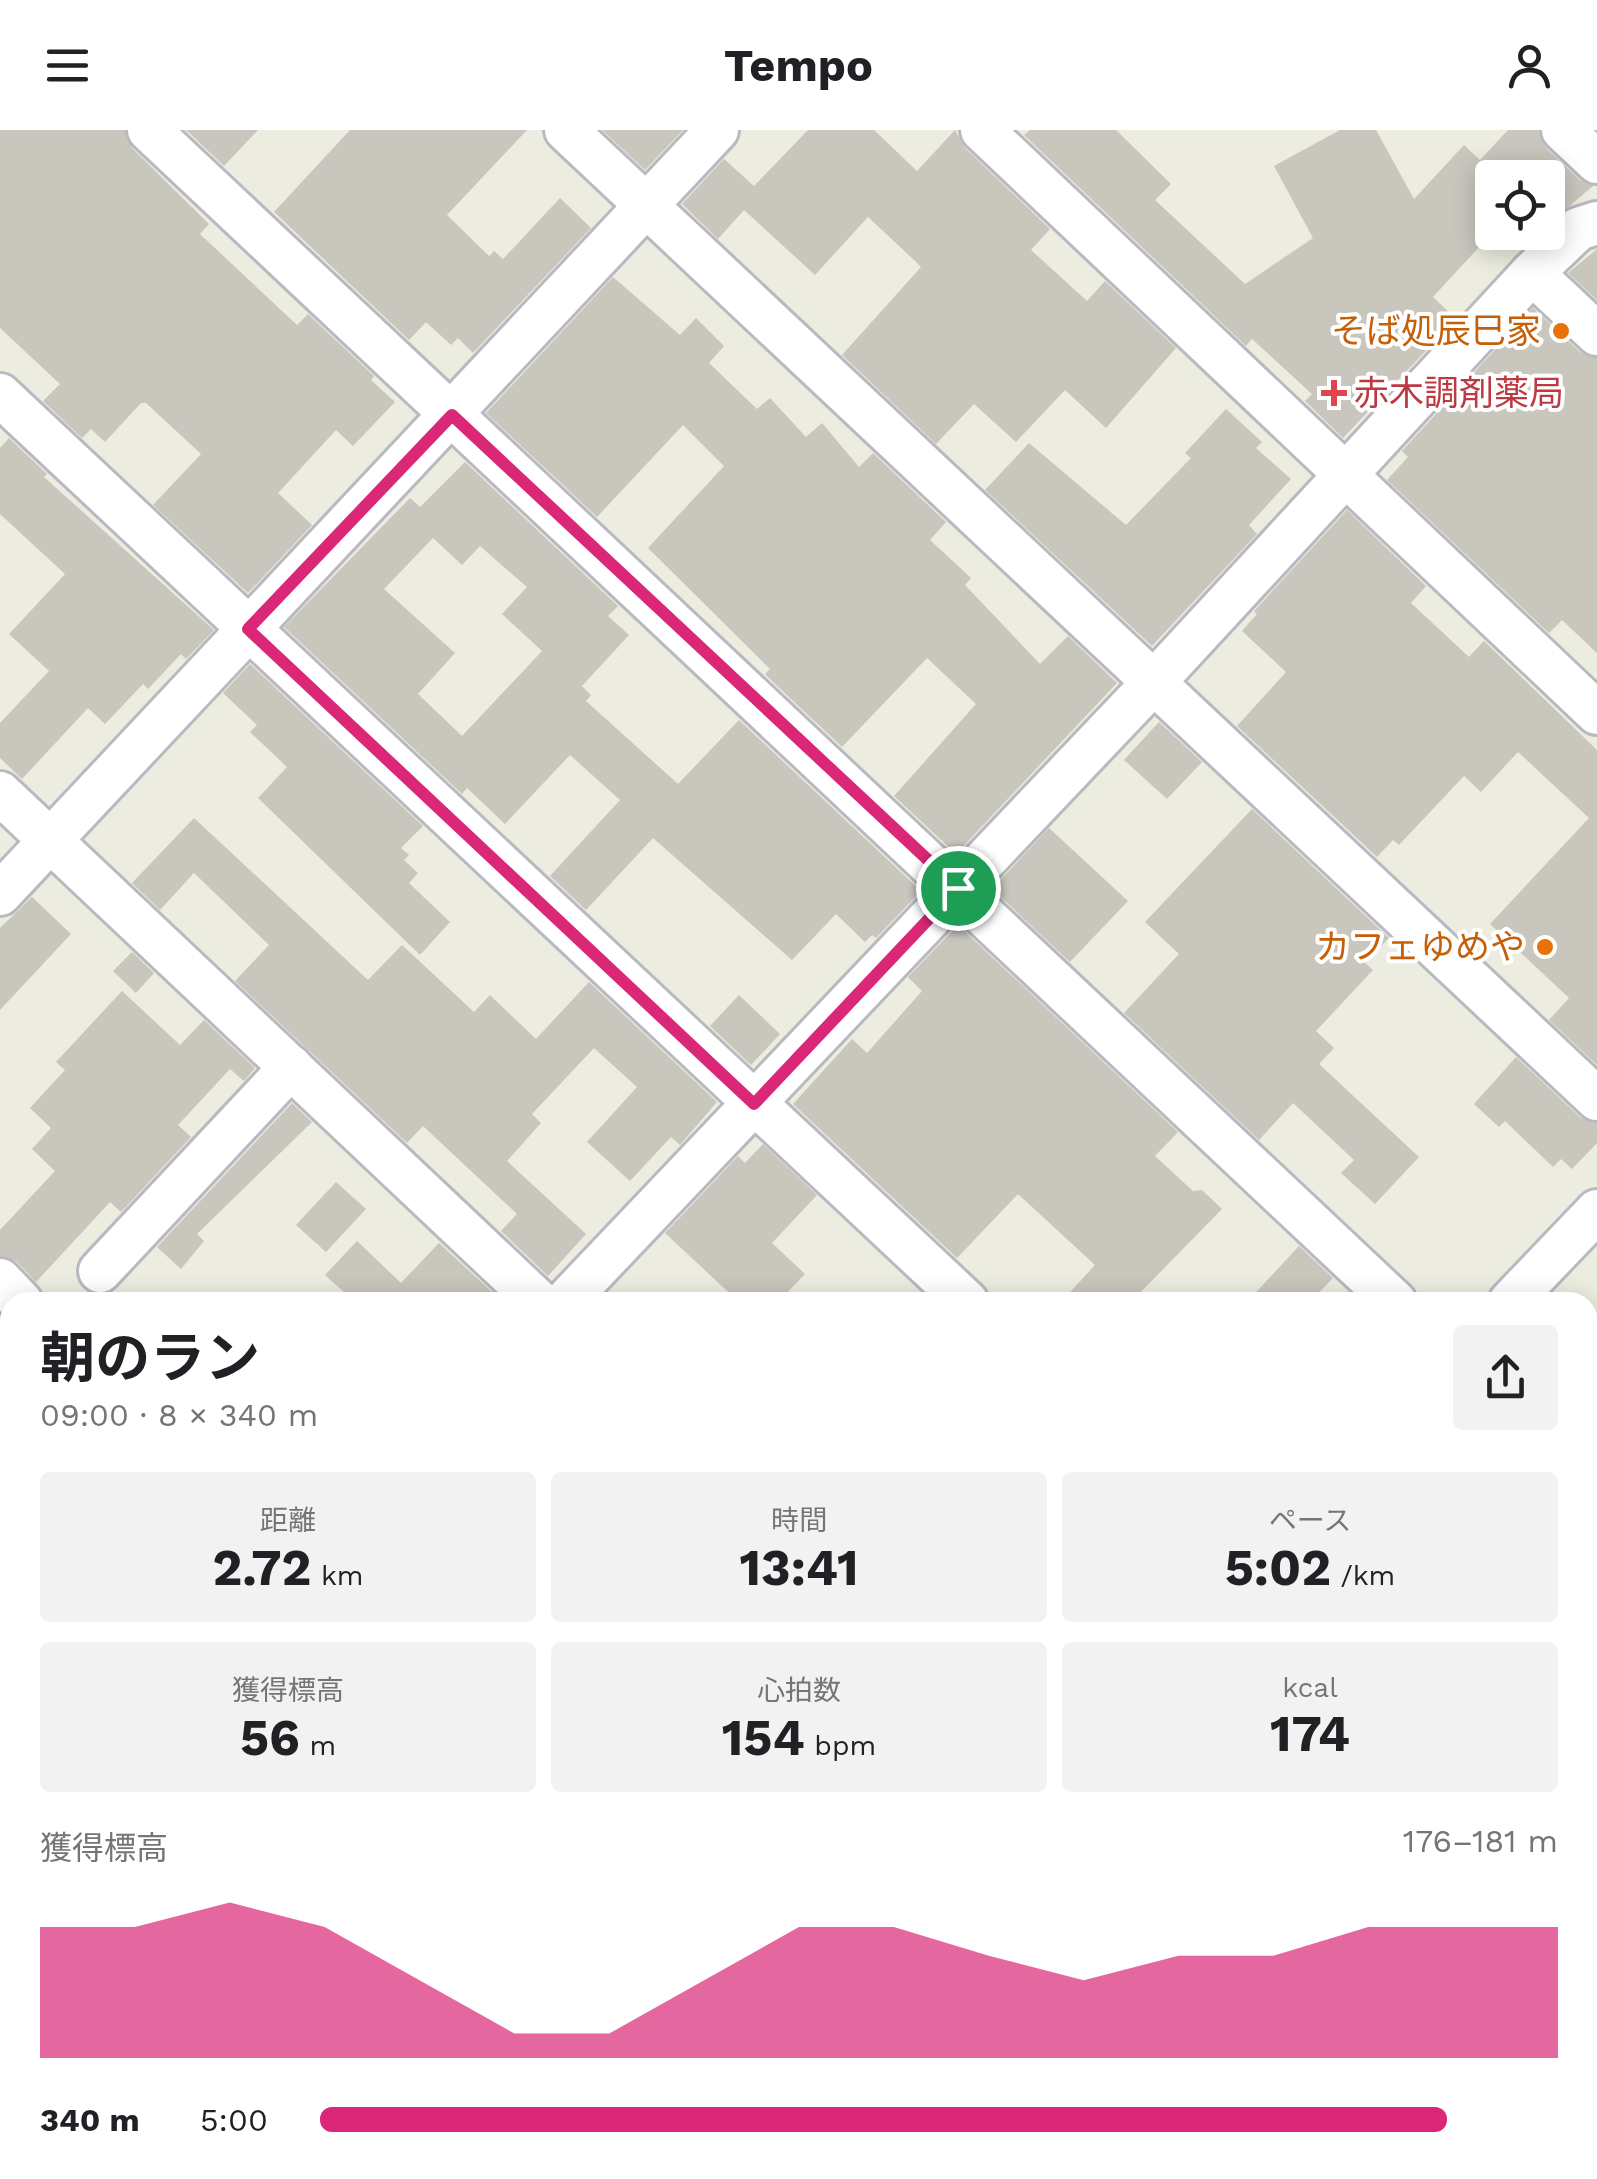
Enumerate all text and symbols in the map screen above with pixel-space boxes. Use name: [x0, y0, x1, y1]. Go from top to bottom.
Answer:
icon: menu: [40, 38, 95, 93]
icon: person: [1502, 38, 1557, 93]
text: Tempo: [724, 39, 873, 92]
map controls: [1475, 160, 1565, 250]
button: locate: [1475, 160, 1565, 250]
place label: そば処辰巳家: [1331, 310, 1541, 352]
marker: そば処辰巳家: [1550, 320, 1572, 342]
place label: 赤木調剤薬局: [1354, 372, 1564, 414]
marker: 赤木調剤薬局: [1323, 382, 1345, 404]
pin: [916, 846, 1001, 931]
icon: arrive: [931, 861, 986, 916]
place label: カフェゆめや: [1315, 926, 1525, 968]
marker: カフェゆめや: [1534, 936, 1556, 958]
button: share: [1453, 1325, 1558, 1430]
text: 朝のラン: [40, 1326, 260, 1390]
text: 09:00 · 8 × 340 m: [40, 1396, 318, 1434]
text: 距離: [260, 1504, 316, 1537]
text: 時間: [771, 1504, 827, 1537]
text: ペース: [1269, 1504, 1351, 1537]
text: 2.72: [213, 1538, 311, 1597]
text: 13:41: [740, 1538, 858, 1597]
text: 5:02: [1225, 1538, 1331, 1597]
text: km: [311, 1559, 363, 1592]
text: /km: [1331, 1559, 1395, 1592]
text: kcal: [1282, 1671, 1338, 1704]
text: 獲得標高: [232, 1674, 344, 1707]
text: 心拍数: [757, 1674, 841, 1707]
text: 174: [1270, 1704, 1350, 1763]
text: 56: [240, 1708, 300, 1767]
text: 154: [722, 1708, 805, 1767]
text: m: [300, 1729, 336, 1762]
text: bpm: [805, 1729, 876, 1762]
text: 176–181 m: [1403, 1822, 1558, 1860]
text: 獲得標高: [40, 1829, 168, 1867]
text: 340 m: [40, 2101, 140, 2139]
text: 5:00: [200, 2101, 268, 2139]

